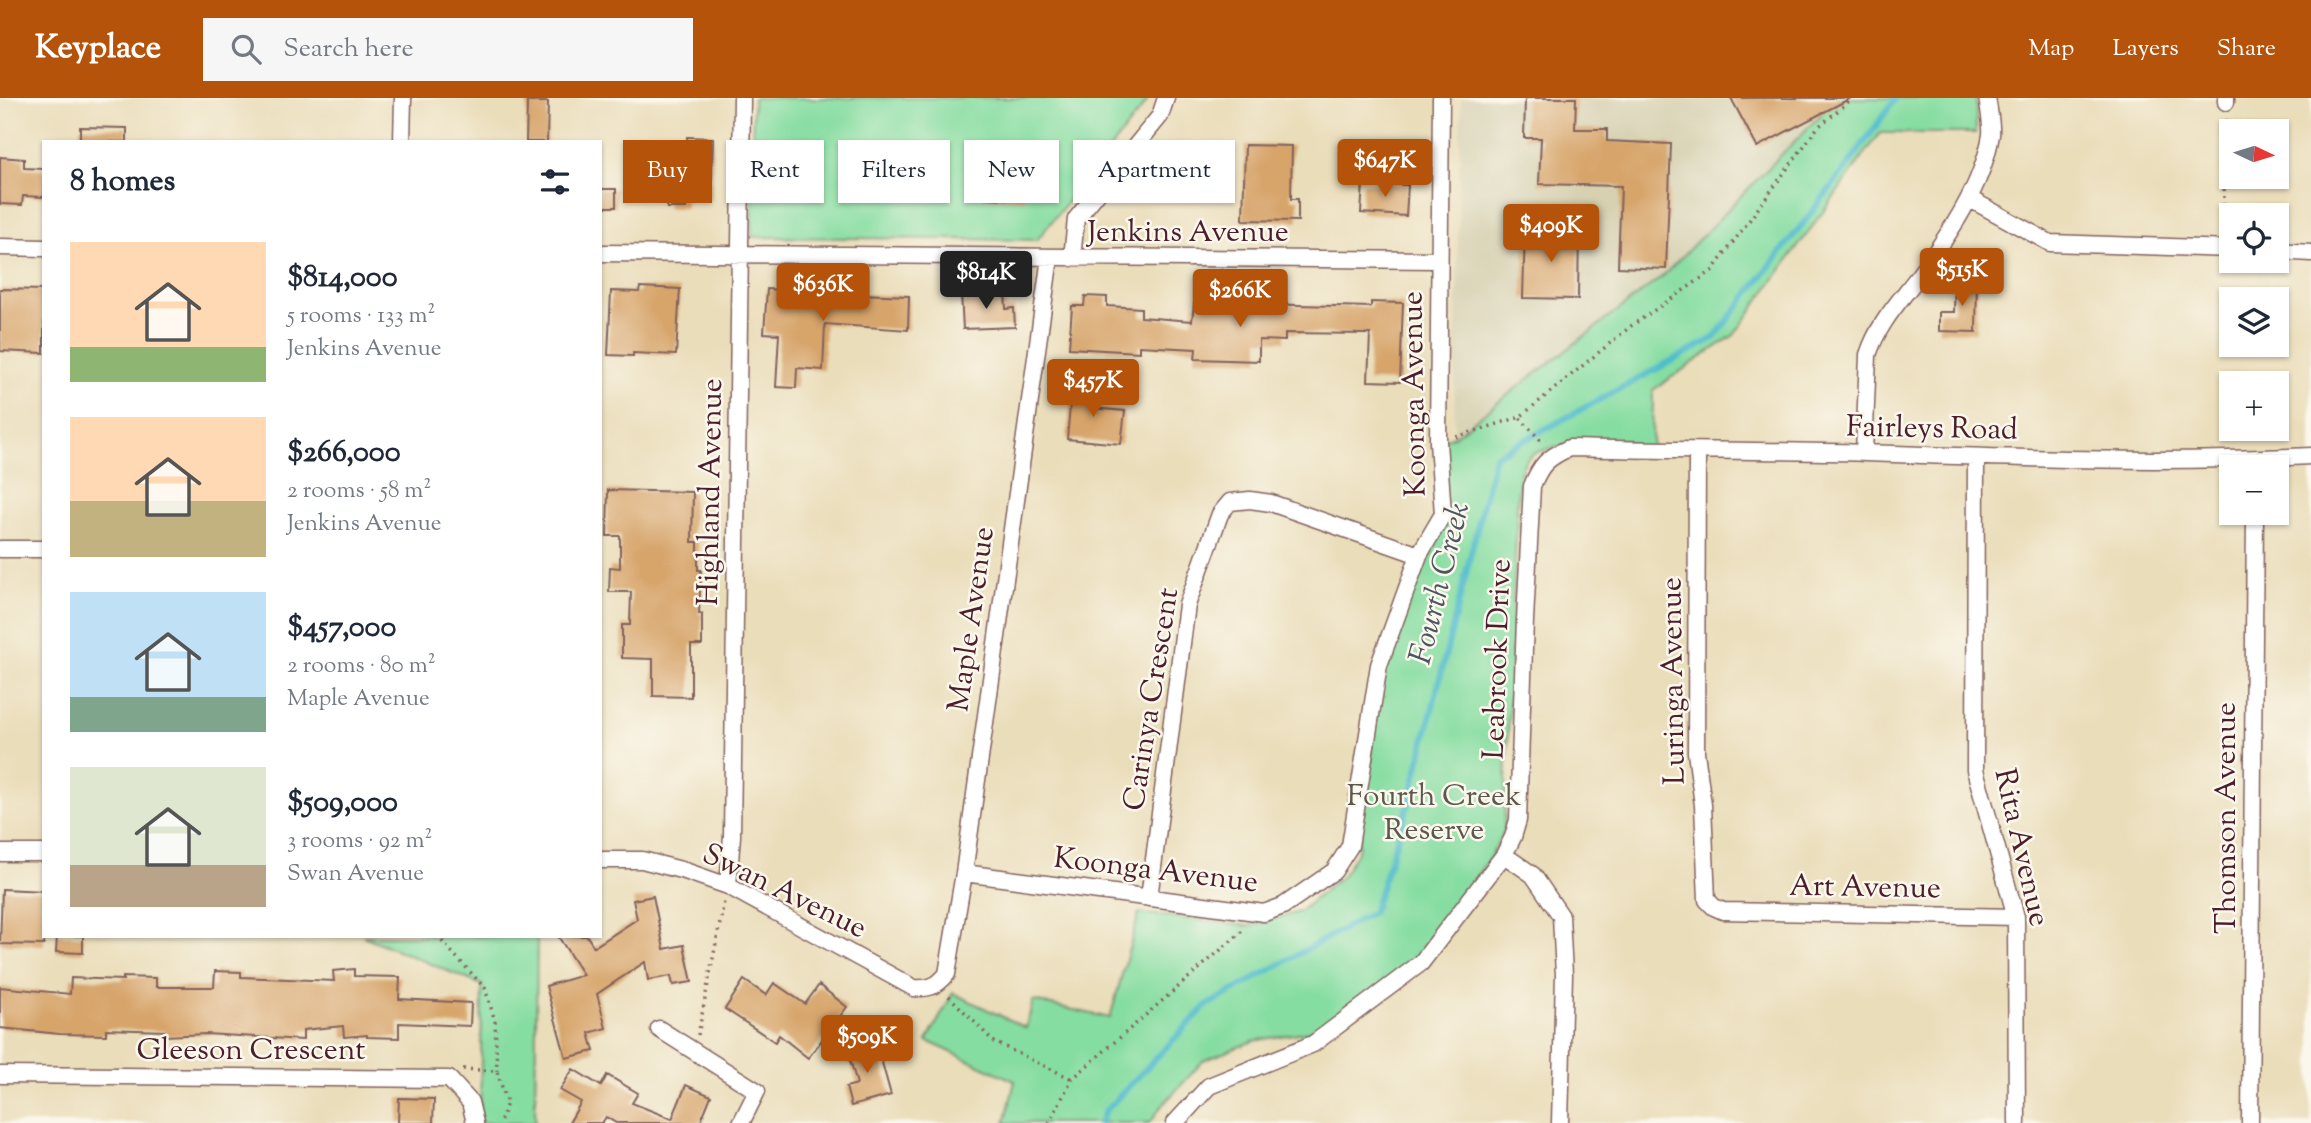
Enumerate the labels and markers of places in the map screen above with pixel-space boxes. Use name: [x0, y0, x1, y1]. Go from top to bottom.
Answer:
pin: $647K: [1336, 140, 1434, 199]
pin: $409K: [1502, 204, 1600, 264]
pin: $515K: [1913, 248, 2011, 308]
pin: $814K: [937, 252, 1035, 311]
pin: $636K: [774, 264, 872, 323]
pin: $266K: [1191, 270, 1289, 329]
pin: $457K: [1044, 360, 1142, 419]
pin: $509K: [818, 1016, 916, 1075]

